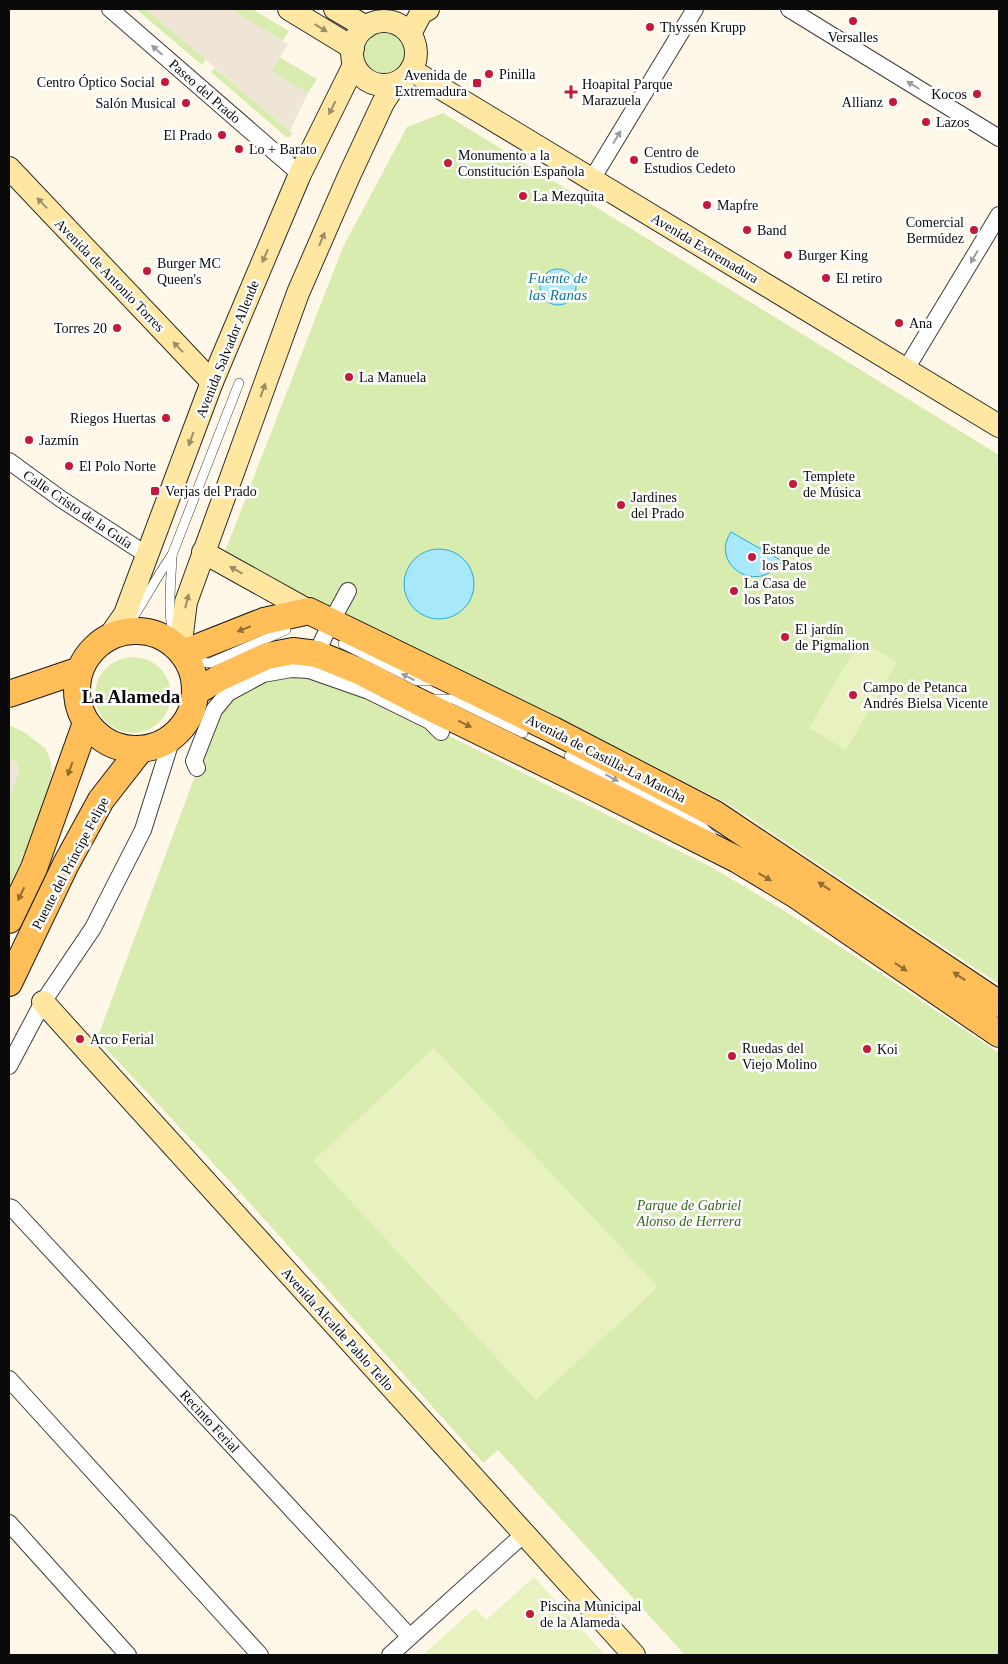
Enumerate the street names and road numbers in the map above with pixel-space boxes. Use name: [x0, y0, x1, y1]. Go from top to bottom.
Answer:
street label: Paseo del Prado: [166, 56, 243, 126]
street label: Avenida Extremadura: [649, 211, 762, 287]
street label: Avenida de Antonio Torres: [52, 216, 167, 335]
street label: Avenida Salvador Allende: [193, 278, 262, 420]
street label: Calle Cristo de la Guía: [20, 467, 136, 552]
street label: Avenida de Castilla-La Mancha: [523, 711, 689, 806]
street label: Puente del Príncipe Felipe: [29, 795, 112, 932]
street label: Avenida Alcalde Pablo Tello: [279, 1265, 397, 1394]
street label: Recinto Ferial: [177, 1387, 242, 1456]

